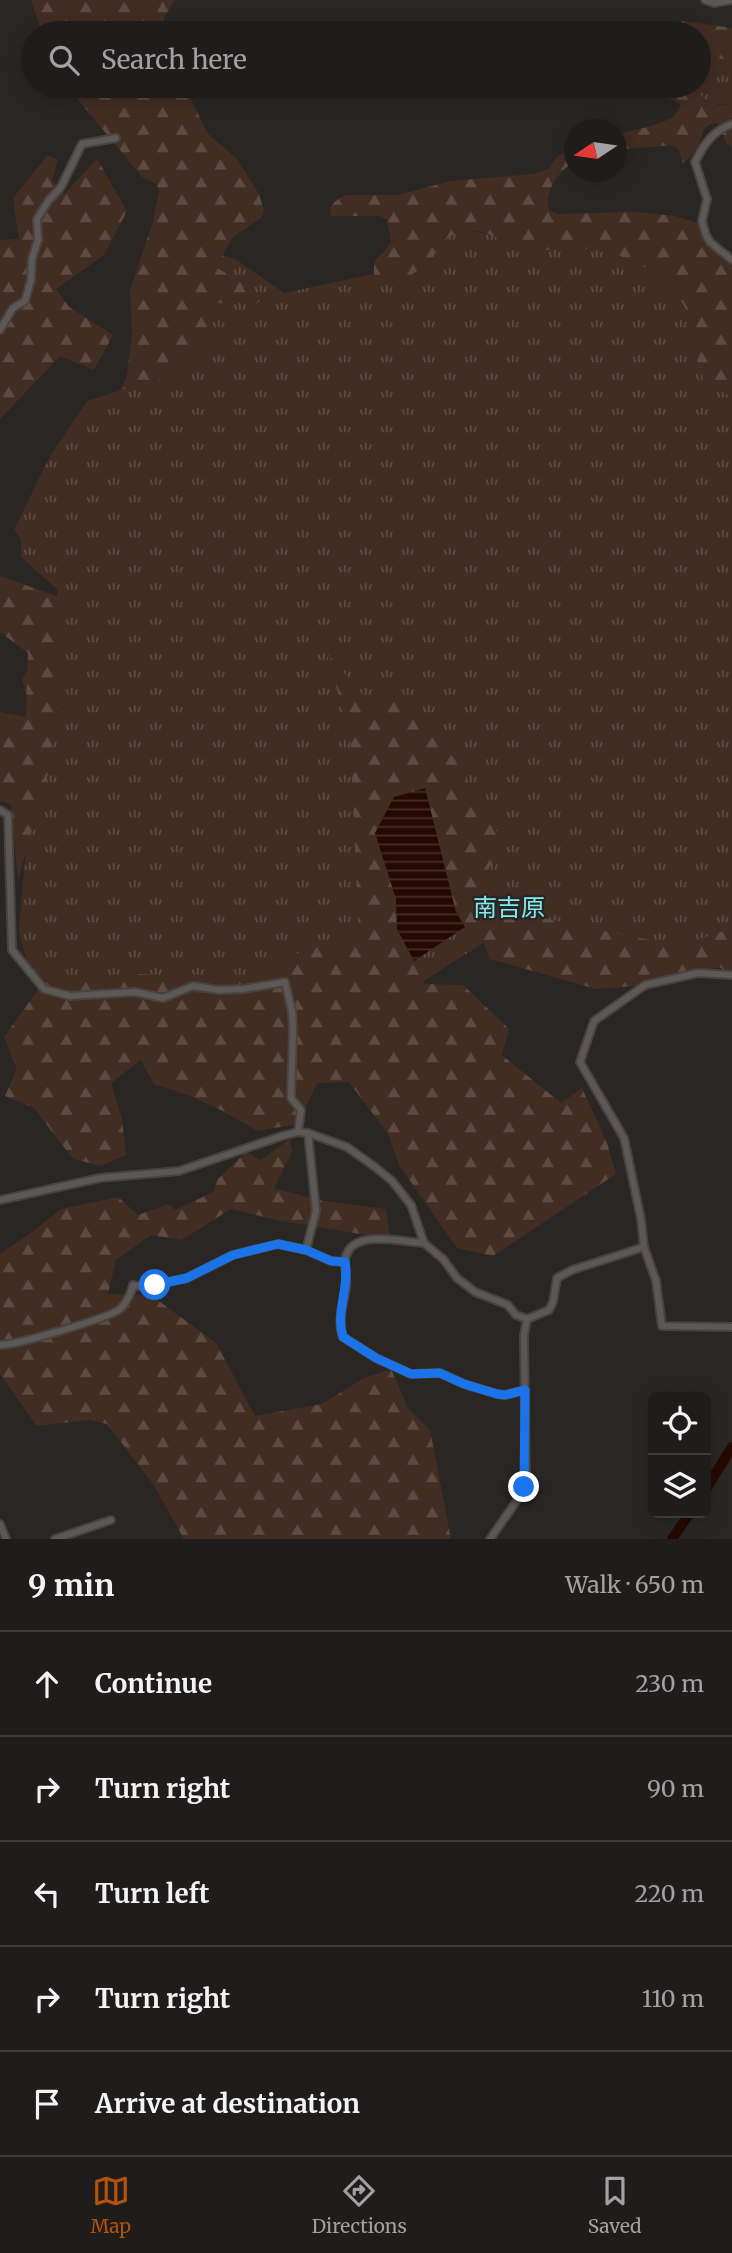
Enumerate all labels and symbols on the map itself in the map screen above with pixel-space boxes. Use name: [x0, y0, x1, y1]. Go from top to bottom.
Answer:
north arrow: [564, 119, 627, 182]
district label: 南吉原: [473, 892, 545, 923]
route start: [139, 1269, 170, 1300]
route end: [508, 1471, 539, 1502]

